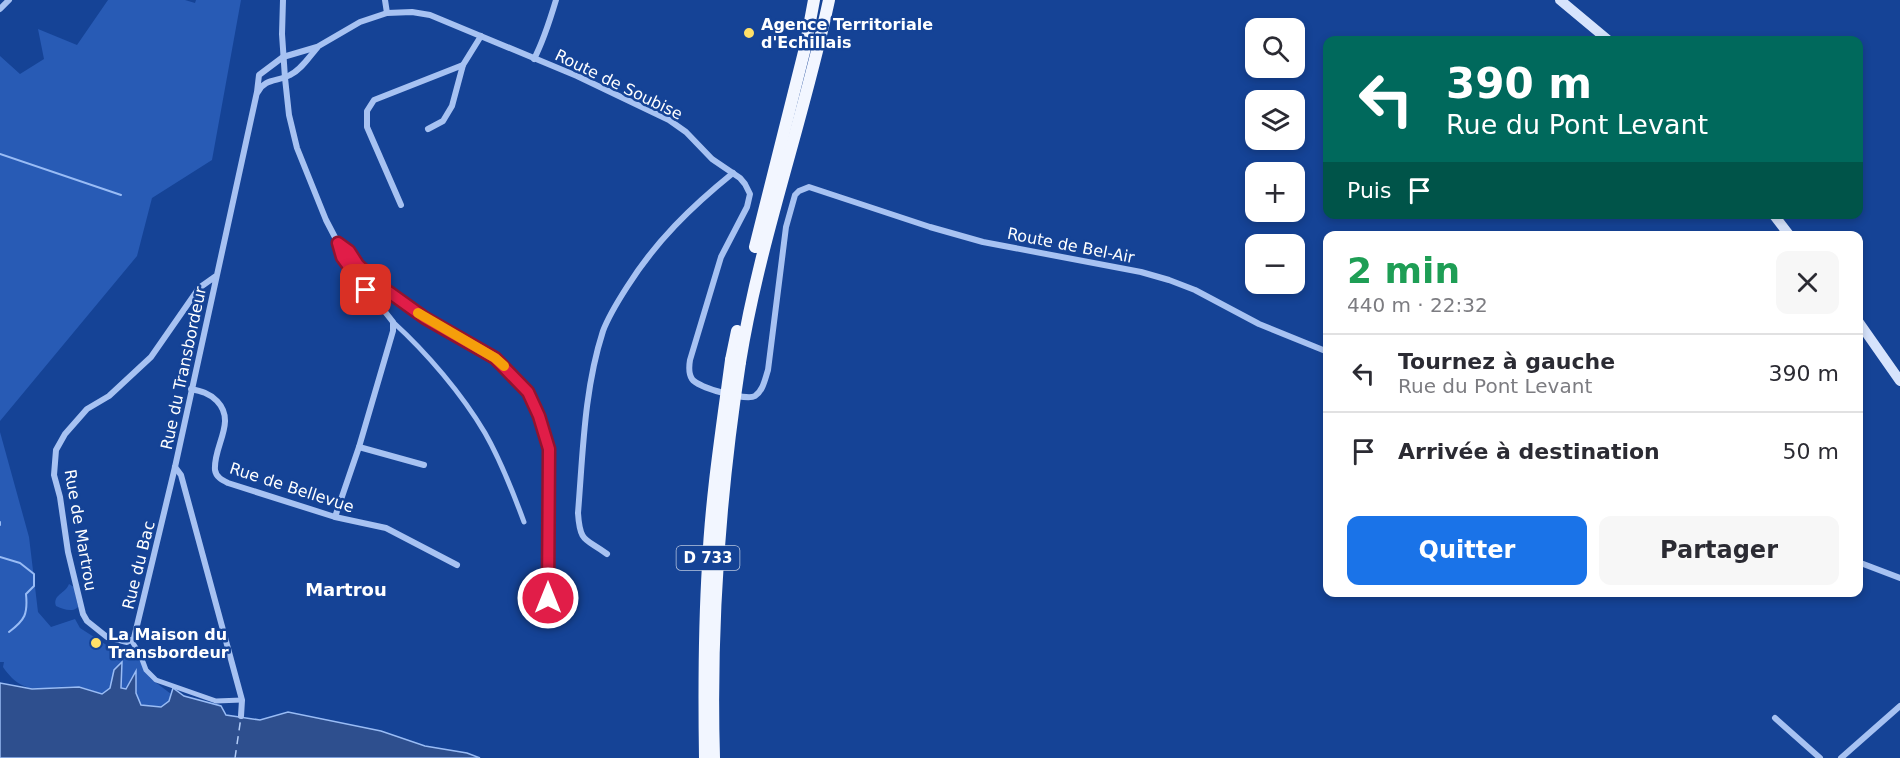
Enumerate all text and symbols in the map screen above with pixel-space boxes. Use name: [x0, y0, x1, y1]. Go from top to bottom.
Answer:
place label: Agence Territoriale d'Echillais: [761, 15, 933, 52]
map controls: [1245, 18, 1305, 294]
button: search: [1245, 18, 1305, 78]
marker: Agence Territoriale d'Echillais: [742, 26, 756, 40]
street label: Route de Soubise: [552, 45, 686, 124]
text: 390 m: [1446, 59, 1592, 108]
icon: left: [1347, 60, 1425, 138]
button: layers: [1245, 90, 1305, 150]
text: Rue du Pont Levant: [1446, 109, 1708, 140]
button: +: [1245, 162, 1305, 222]
icon: arrive: [1403, 174, 1436, 207]
text: Puis: [1347, 178, 1391, 203]
street label: Route de Bel-Air: [1006, 224, 1137, 267]
button: −: [1245, 234, 1305, 294]
text: 2 min: [1347, 250, 1460, 291]
button: close: [1776, 251, 1839, 314]
pin: [340, 264, 391, 315]
icon: arrive: [349, 273, 382, 306]
street label: Rue du Transbordeur: [157, 284, 210, 451]
text: 440 m · 22:32: [1347, 293, 1488, 317]
text: Tournez à gauche: [1398, 349, 1615, 374]
icon: left: [1347, 357, 1380, 390]
text: 390 m: [1769, 361, 1839, 386]
text: Rue du Pont Levant: [1398, 374, 1592, 398]
icon: arrive: [1347, 435, 1380, 468]
text: Arrivée à destination: [1398, 439, 1660, 464]
text: 50 m: [1783, 439, 1839, 464]
street label: Rue de Bellevue: [227, 458, 356, 517]
street label: Rue de Martrou: [60, 468, 101, 592]
button: Quitter: [1347, 516, 1587, 585]
button: Partager: [1599, 516, 1839, 585]
street label: Rue du Bac: [118, 519, 159, 611]
road number: D 733: [676, 546, 740, 570]
position arrow: [516, 566, 580, 630]
district label: Martrou: [305, 579, 387, 600]
place label: La Maison du Transbordeur: [108, 625, 229, 662]
marker: La Maison du Transbordeur: [89, 636, 103, 650]

